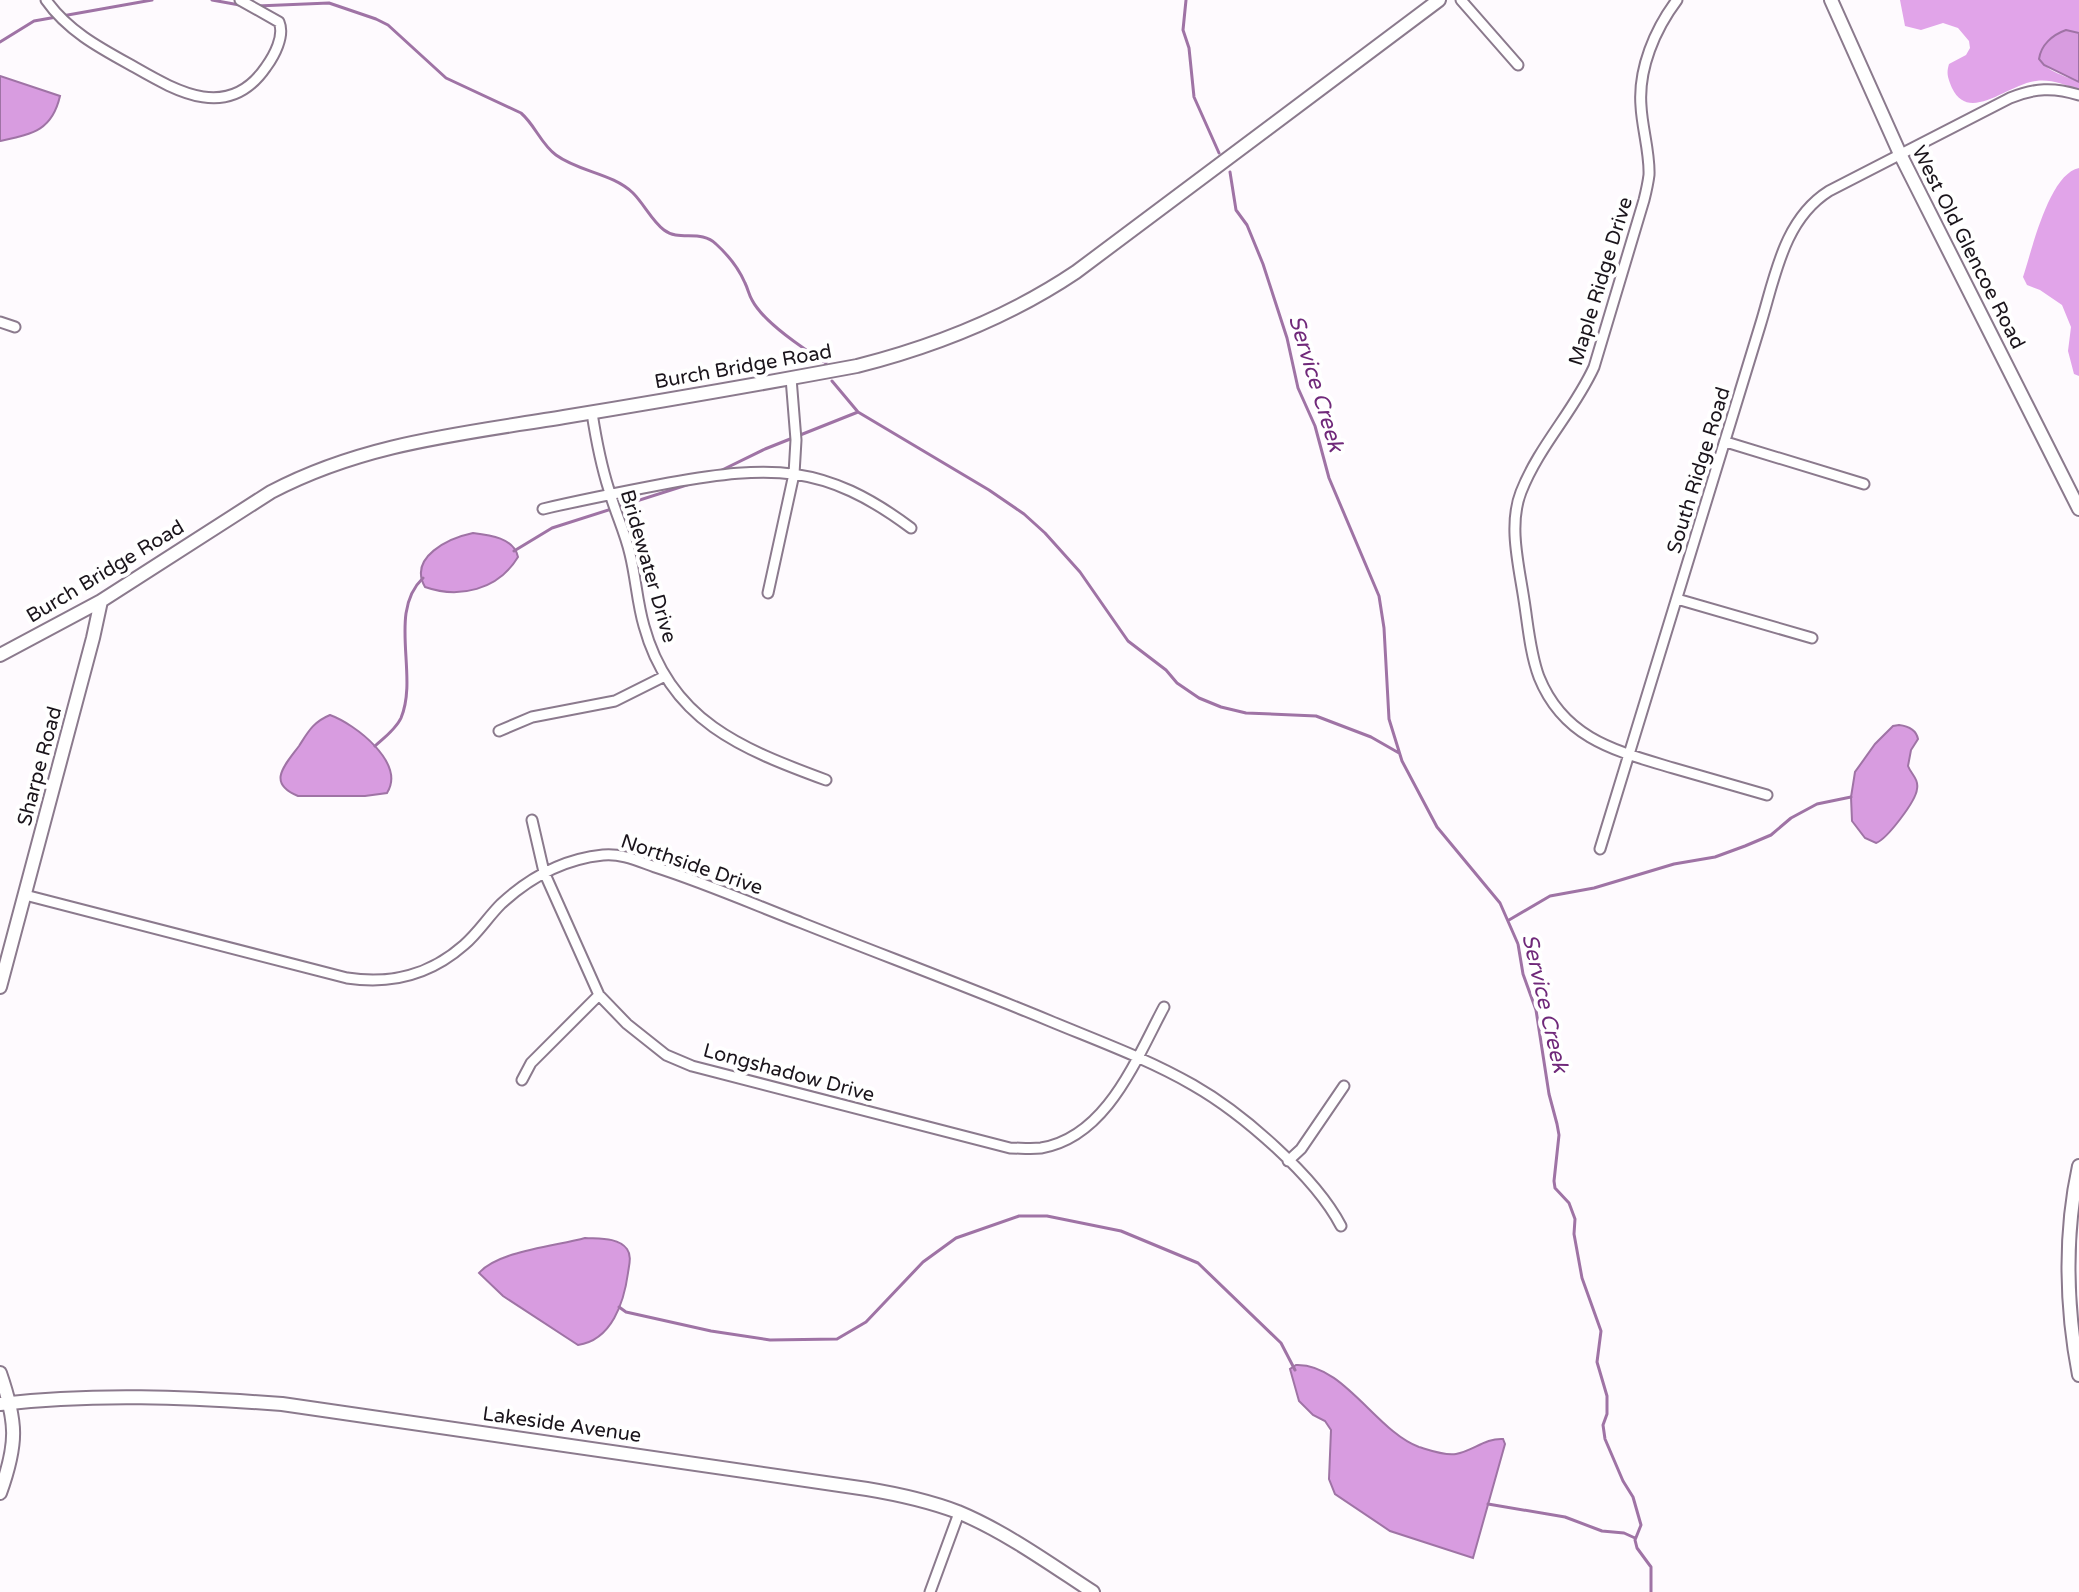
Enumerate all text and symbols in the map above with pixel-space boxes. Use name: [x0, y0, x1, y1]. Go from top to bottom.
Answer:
street label: West Old Glencoe Road: [1906, 142, 2030, 353]
street label: Maple Ridge Drive: [1564, 194, 1638, 368]
water label: Service Creek: [1283, 312, 1350, 457]
street label: Burch Bridge Road: [653, 340, 834, 394]
street label: South Ridge Road: [1662, 384, 1736, 556]
street label: Bridewater Drive: [615, 487, 681, 645]
street label: Burch Bridge Road: [22, 515, 189, 628]
street label: Sharpe Road: [13, 704, 67, 829]
street label: Northside Drive: [618, 829, 766, 900]
water label: Service Creek: [1516, 931, 1574, 1077]
street label: Longshadow Drive: [700, 1039, 877, 1107]
street label: Lakeside Avenue: [481, 1402, 643, 1448]

